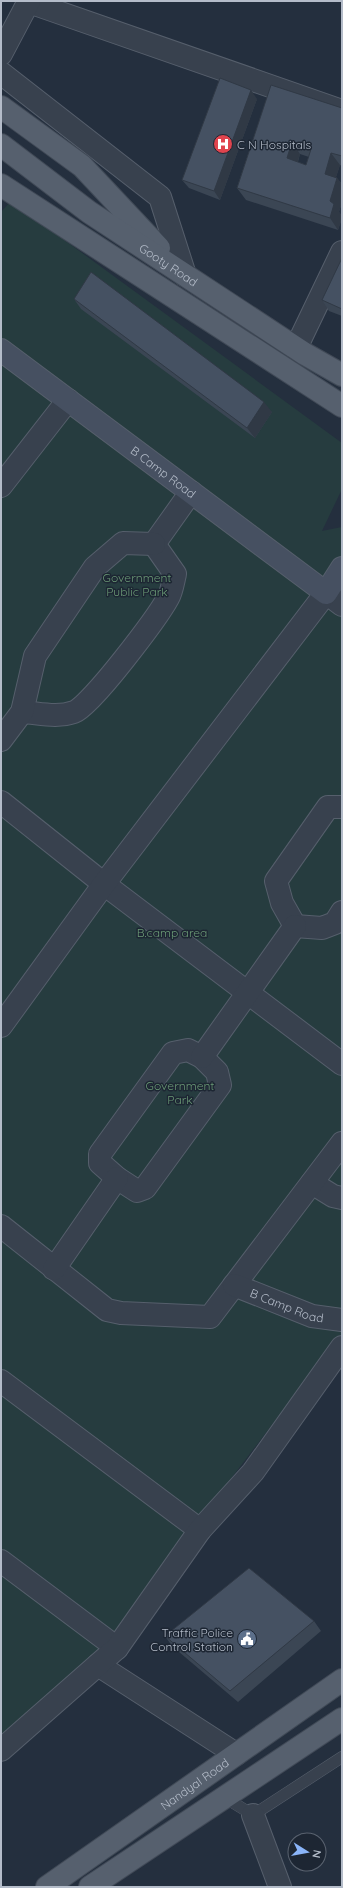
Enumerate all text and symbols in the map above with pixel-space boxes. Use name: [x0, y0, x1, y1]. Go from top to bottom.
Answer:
hospital icon: C N Hospitals: [212, 133, 234, 155]
place label: C N Hospitals: [237, 137, 312, 152]
street label: Gooty Road: [137, 240, 201, 289]
street label: B Camp Road: [128, 442, 199, 501]
park label: Government Public Park: [103, 570, 171, 599]
park label: B.camp area: [137, 925, 207, 940]
park label: Government Park: [146, 1078, 214, 1107]
street label: B Camp Road: [248, 1285, 325, 1325]
place label: Traffic Police Control Station: [150, 1625, 233, 1654]
public building icon: Traffic Police Control Station: [236, 1628, 258, 1650]
street label: Nandyal Road: [157, 1754, 231, 1813]
north arrow: [287, 1832, 327, 1872]
text: N: [309, 1849, 324, 1859]

